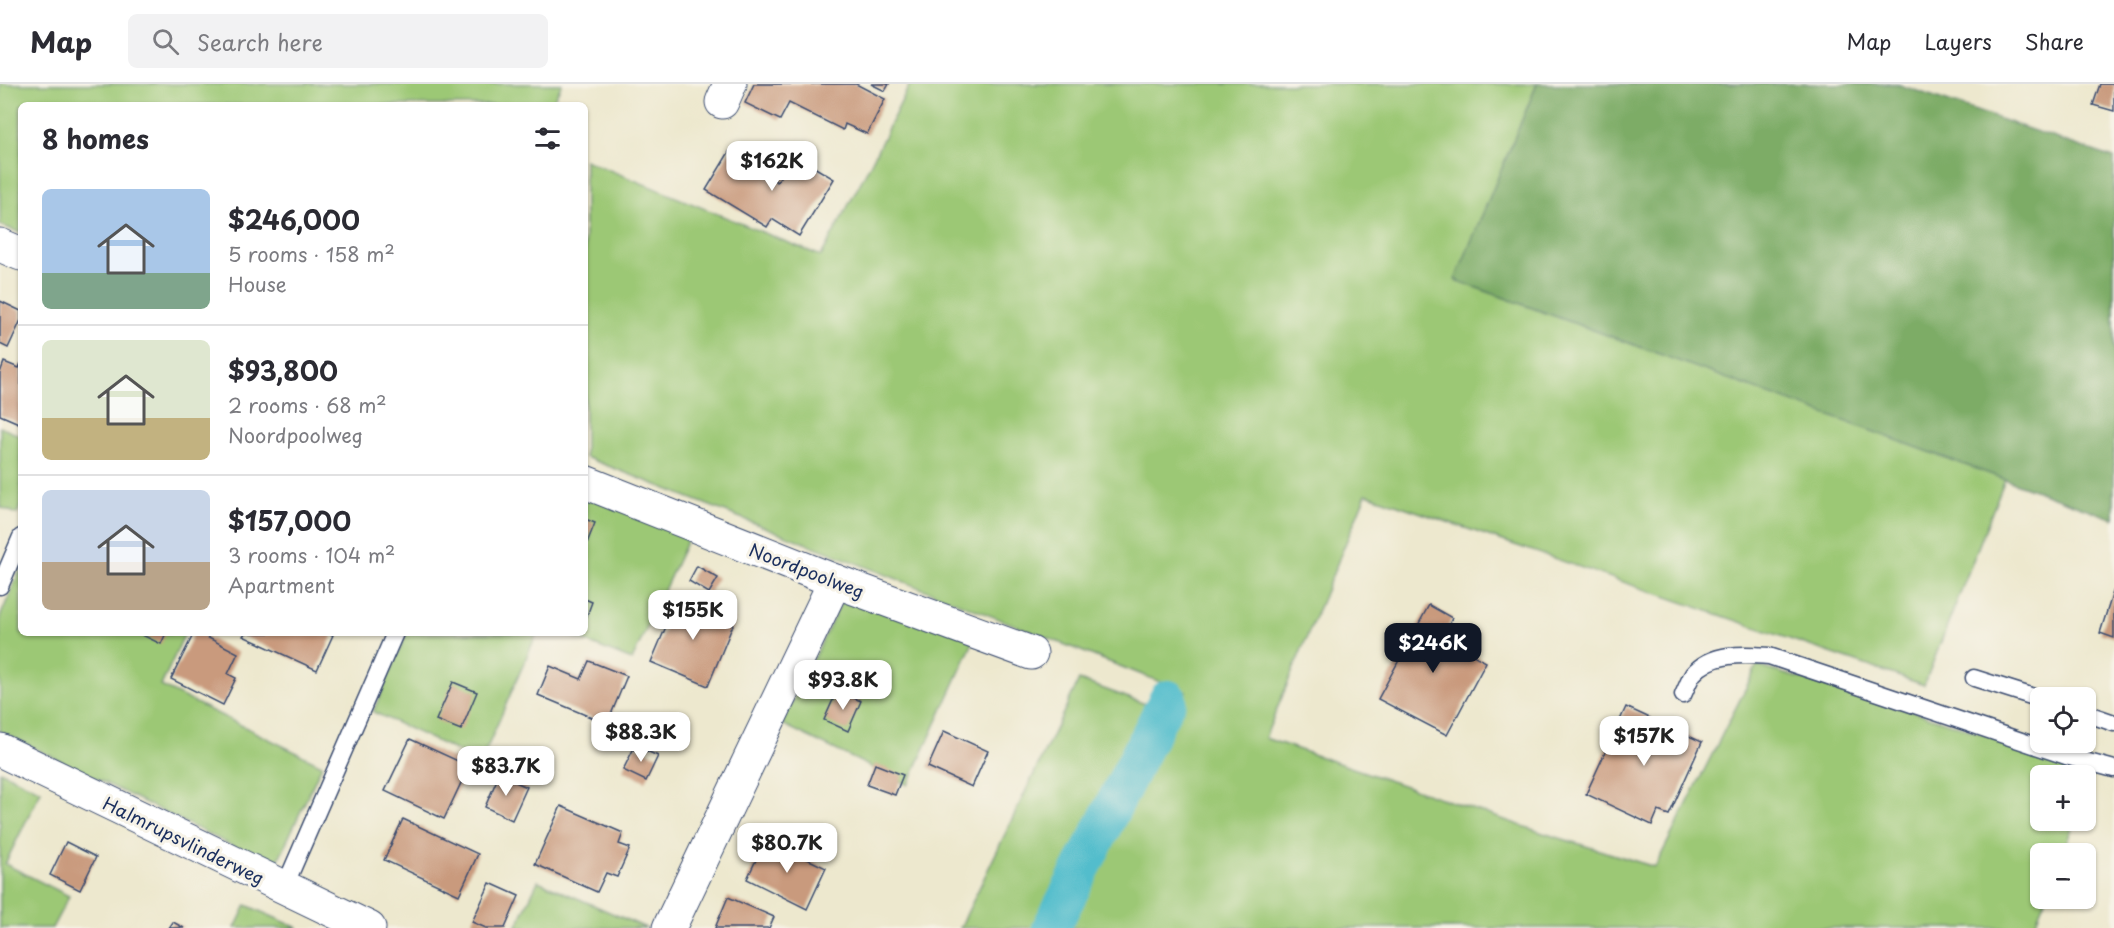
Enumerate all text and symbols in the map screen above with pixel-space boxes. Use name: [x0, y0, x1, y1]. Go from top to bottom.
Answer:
search box: [128, 14, 548, 68]
text: Map: [30, 20, 92, 63]
icon: search: [149, 25, 182, 58]
text: Search here: [197, 25, 323, 58]
text: Map: [1847, 25, 1891, 57]
text: Layers: [1924, 25, 1992, 57]
text: Share: [2025, 25, 2084, 57]
text: 8 homes: [42, 119, 149, 158]
icon: filters: [531, 122, 564, 155]
pin: $162K: [730, 141, 814, 192]
text: $162K: [740, 145, 804, 175]
text: $246,000: [228, 200, 360, 239]
icon: home: [90, 213, 162, 285]
text: 5 rooms · 158 m²: [228, 239, 395, 269]
text: House: [228, 269, 287, 299]
text: $93,800: [228, 351, 338, 390]
icon: home: [90, 364, 162, 436]
text: 2 rooms · 68 m²: [228, 390, 387, 420]
text: Noordpoolweg: [228, 420, 363, 450]
text: $157,000: [228, 501, 351, 540]
icon: home: [90, 514, 162, 586]
street label: Noordpoolweg: [745, 536, 869, 604]
text: 3 rooms · 104 m²: [228, 540, 395, 570]
text: Apartment: [228, 570, 335, 600]
pin: $155K: [651, 590, 735, 641]
text: $155K: [662, 594, 724, 624]
pin: $246K: [1391, 623, 1475, 674]
text: $246K: [1398, 627, 1468, 657]
pin: $93.8K: [794, 660, 892, 711]
text: $93.8K: [808, 664, 878, 694]
map controls: [2030, 687, 2096, 909]
button: locate: [2030, 687, 2096, 753]
pin: $88.3K: [592, 712, 690, 763]
text: $88.3K: [605, 716, 677, 746]
pin: $157K: [1602, 716, 1686, 767]
text: $157K: [1614, 720, 1674, 750]
pin: $83.7K: [457, 746, 555, 797]
text: $83.7K: [471, 750, 541, 780]
button: +: [2030, 765, 2096, 831]
street label: Halmrupsvlinderweg: [99, 789, 269, 891]
pin: $80.7K: [738, 823, 836, 874]
text: $80.7K: [751, 827, 823, 857]
button: −: [2030, 843, 2096, 909]

